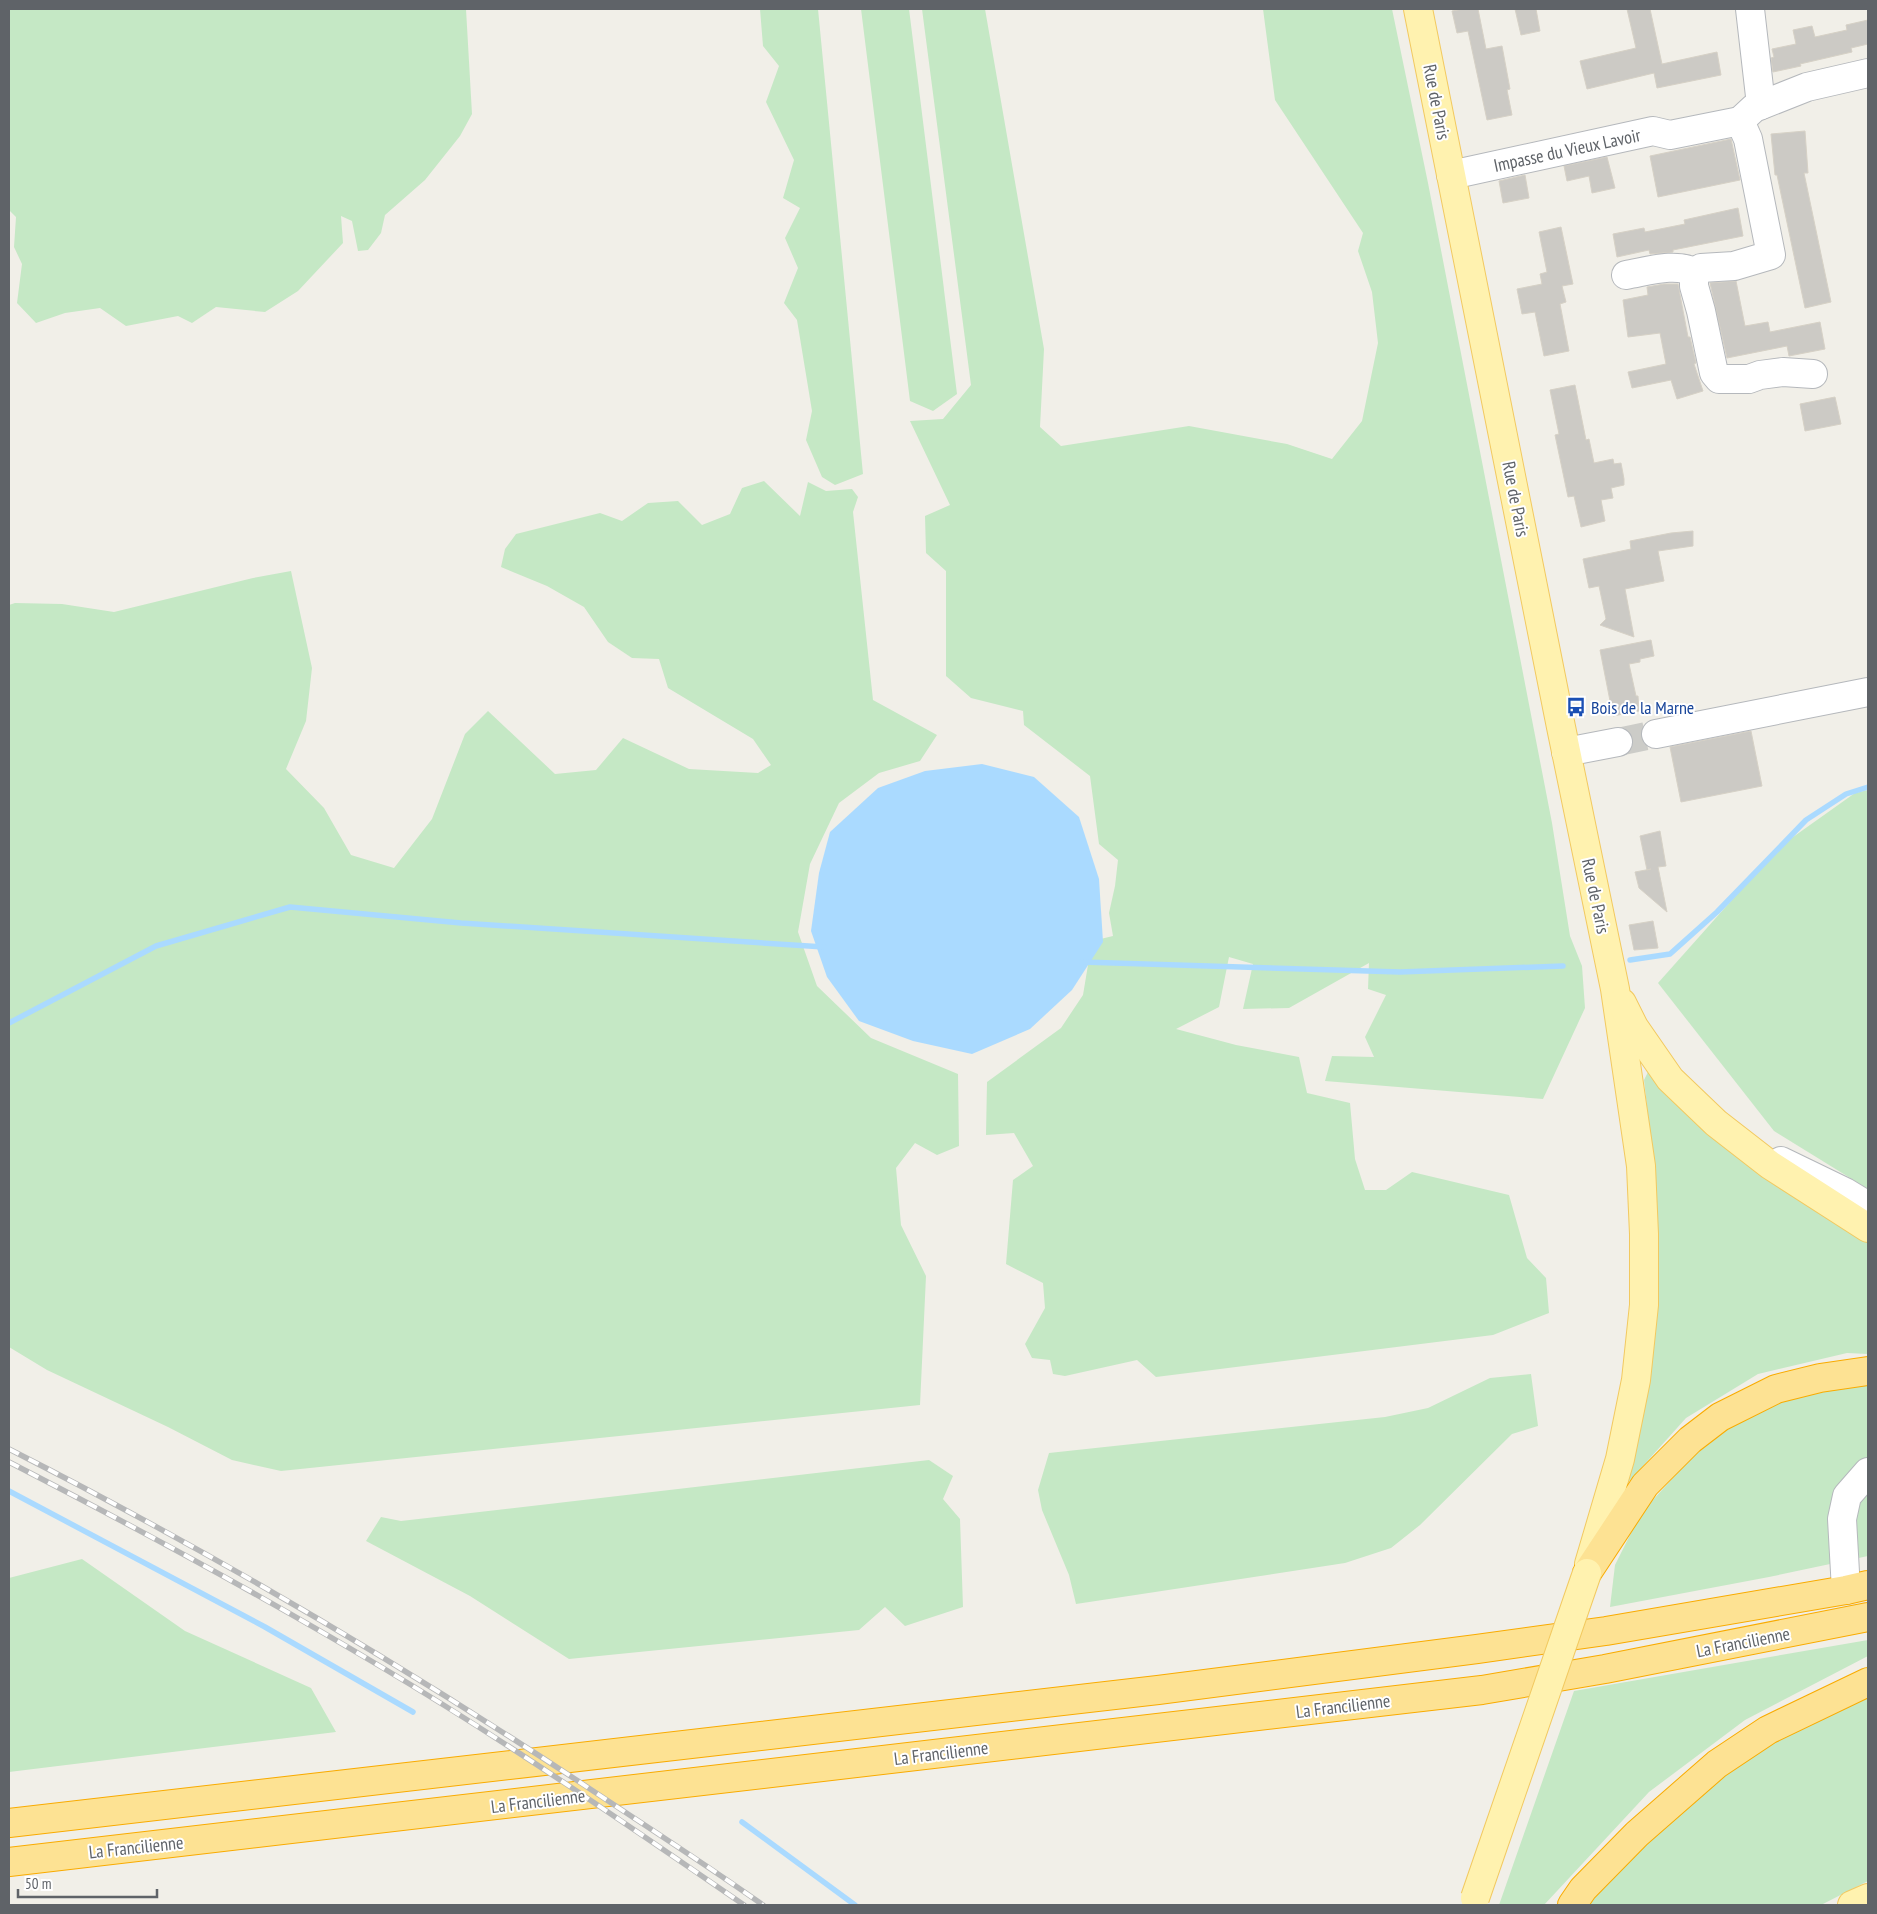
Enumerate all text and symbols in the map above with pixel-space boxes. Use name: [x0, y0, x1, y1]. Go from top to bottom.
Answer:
street label: Rue de Paris: [1418, 62, 1456, 142]
street label: Impasse du Vieux Lavoir: [1491, 123, 1643, 177]
street label: Rue de Paris: [1497, 459, 1535, 539]
bus stop icon: Bois de la Marne: [1565, 696, 1587, 718]
place label: Bois de la Marne: [1591, 696, 1694, 719]
street label: Rue de Paris: [1577, 856, 1615, 936]
street label: La Francilienne: [1694, 1622, 1792, 1662]
street label: La Francilienne: [1295, 1689, 1391, 1723]
street label: La Francilienne: [893, 1736, 989, 1770]
street label: La Francilienne: [490, 1784, 586, 1818]
street label: La Francilienne: [88, 1831, 184, 1863]
scale bar: [18, 1866, 156, 1898]
text: 50 m: [25, 1874, 51, 1893]

